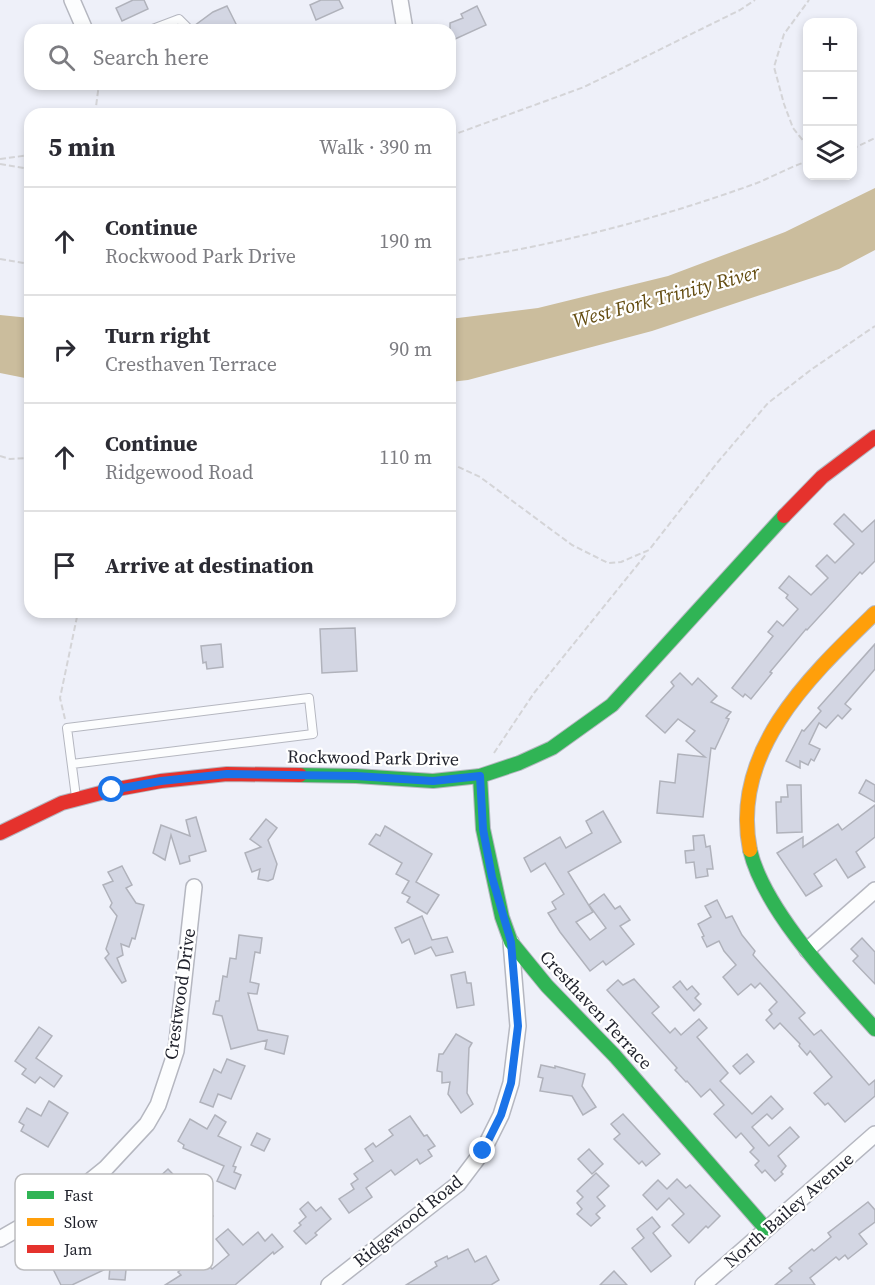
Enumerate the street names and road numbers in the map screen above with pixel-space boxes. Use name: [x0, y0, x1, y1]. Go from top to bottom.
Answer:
street label: Rockwood Park Drive: [287, 744, 459, 771]
street label: Crestwood Drive: [158, 926, 201, 1061]
street label: Cresthaven Terrace: [534, 945, 658, 1075]
street label: North Bailey Avenue: [718, 1146, 859, 1273]
street label: Ridgewood Road: [348, 1169, 467, 1272]

